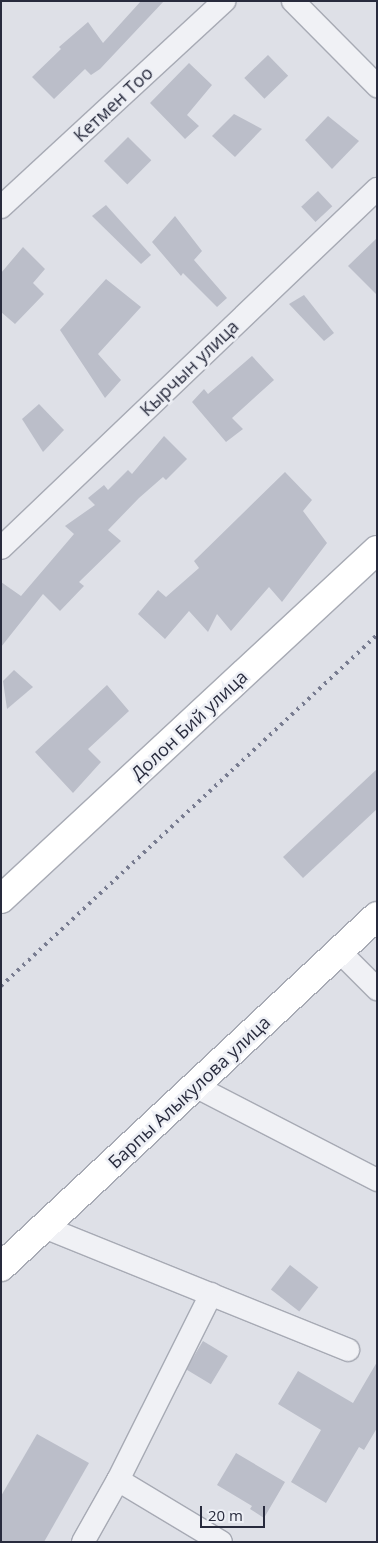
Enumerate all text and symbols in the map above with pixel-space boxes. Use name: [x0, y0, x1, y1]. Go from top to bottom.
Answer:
street label: Кетмен Тоо: [69, 62, 157, 146]
street label: Кырчын улица: [135, 316, 243, 420]
street label: Долон Бий улица: [126, 666, 252, 784]
street label: Барпы Алыкулова улица: [103, 1011, 275, 1173]
scale bar: [203, 1496, 268, 1528]
text: 20 m: [208, 1505, 243, 1525]

